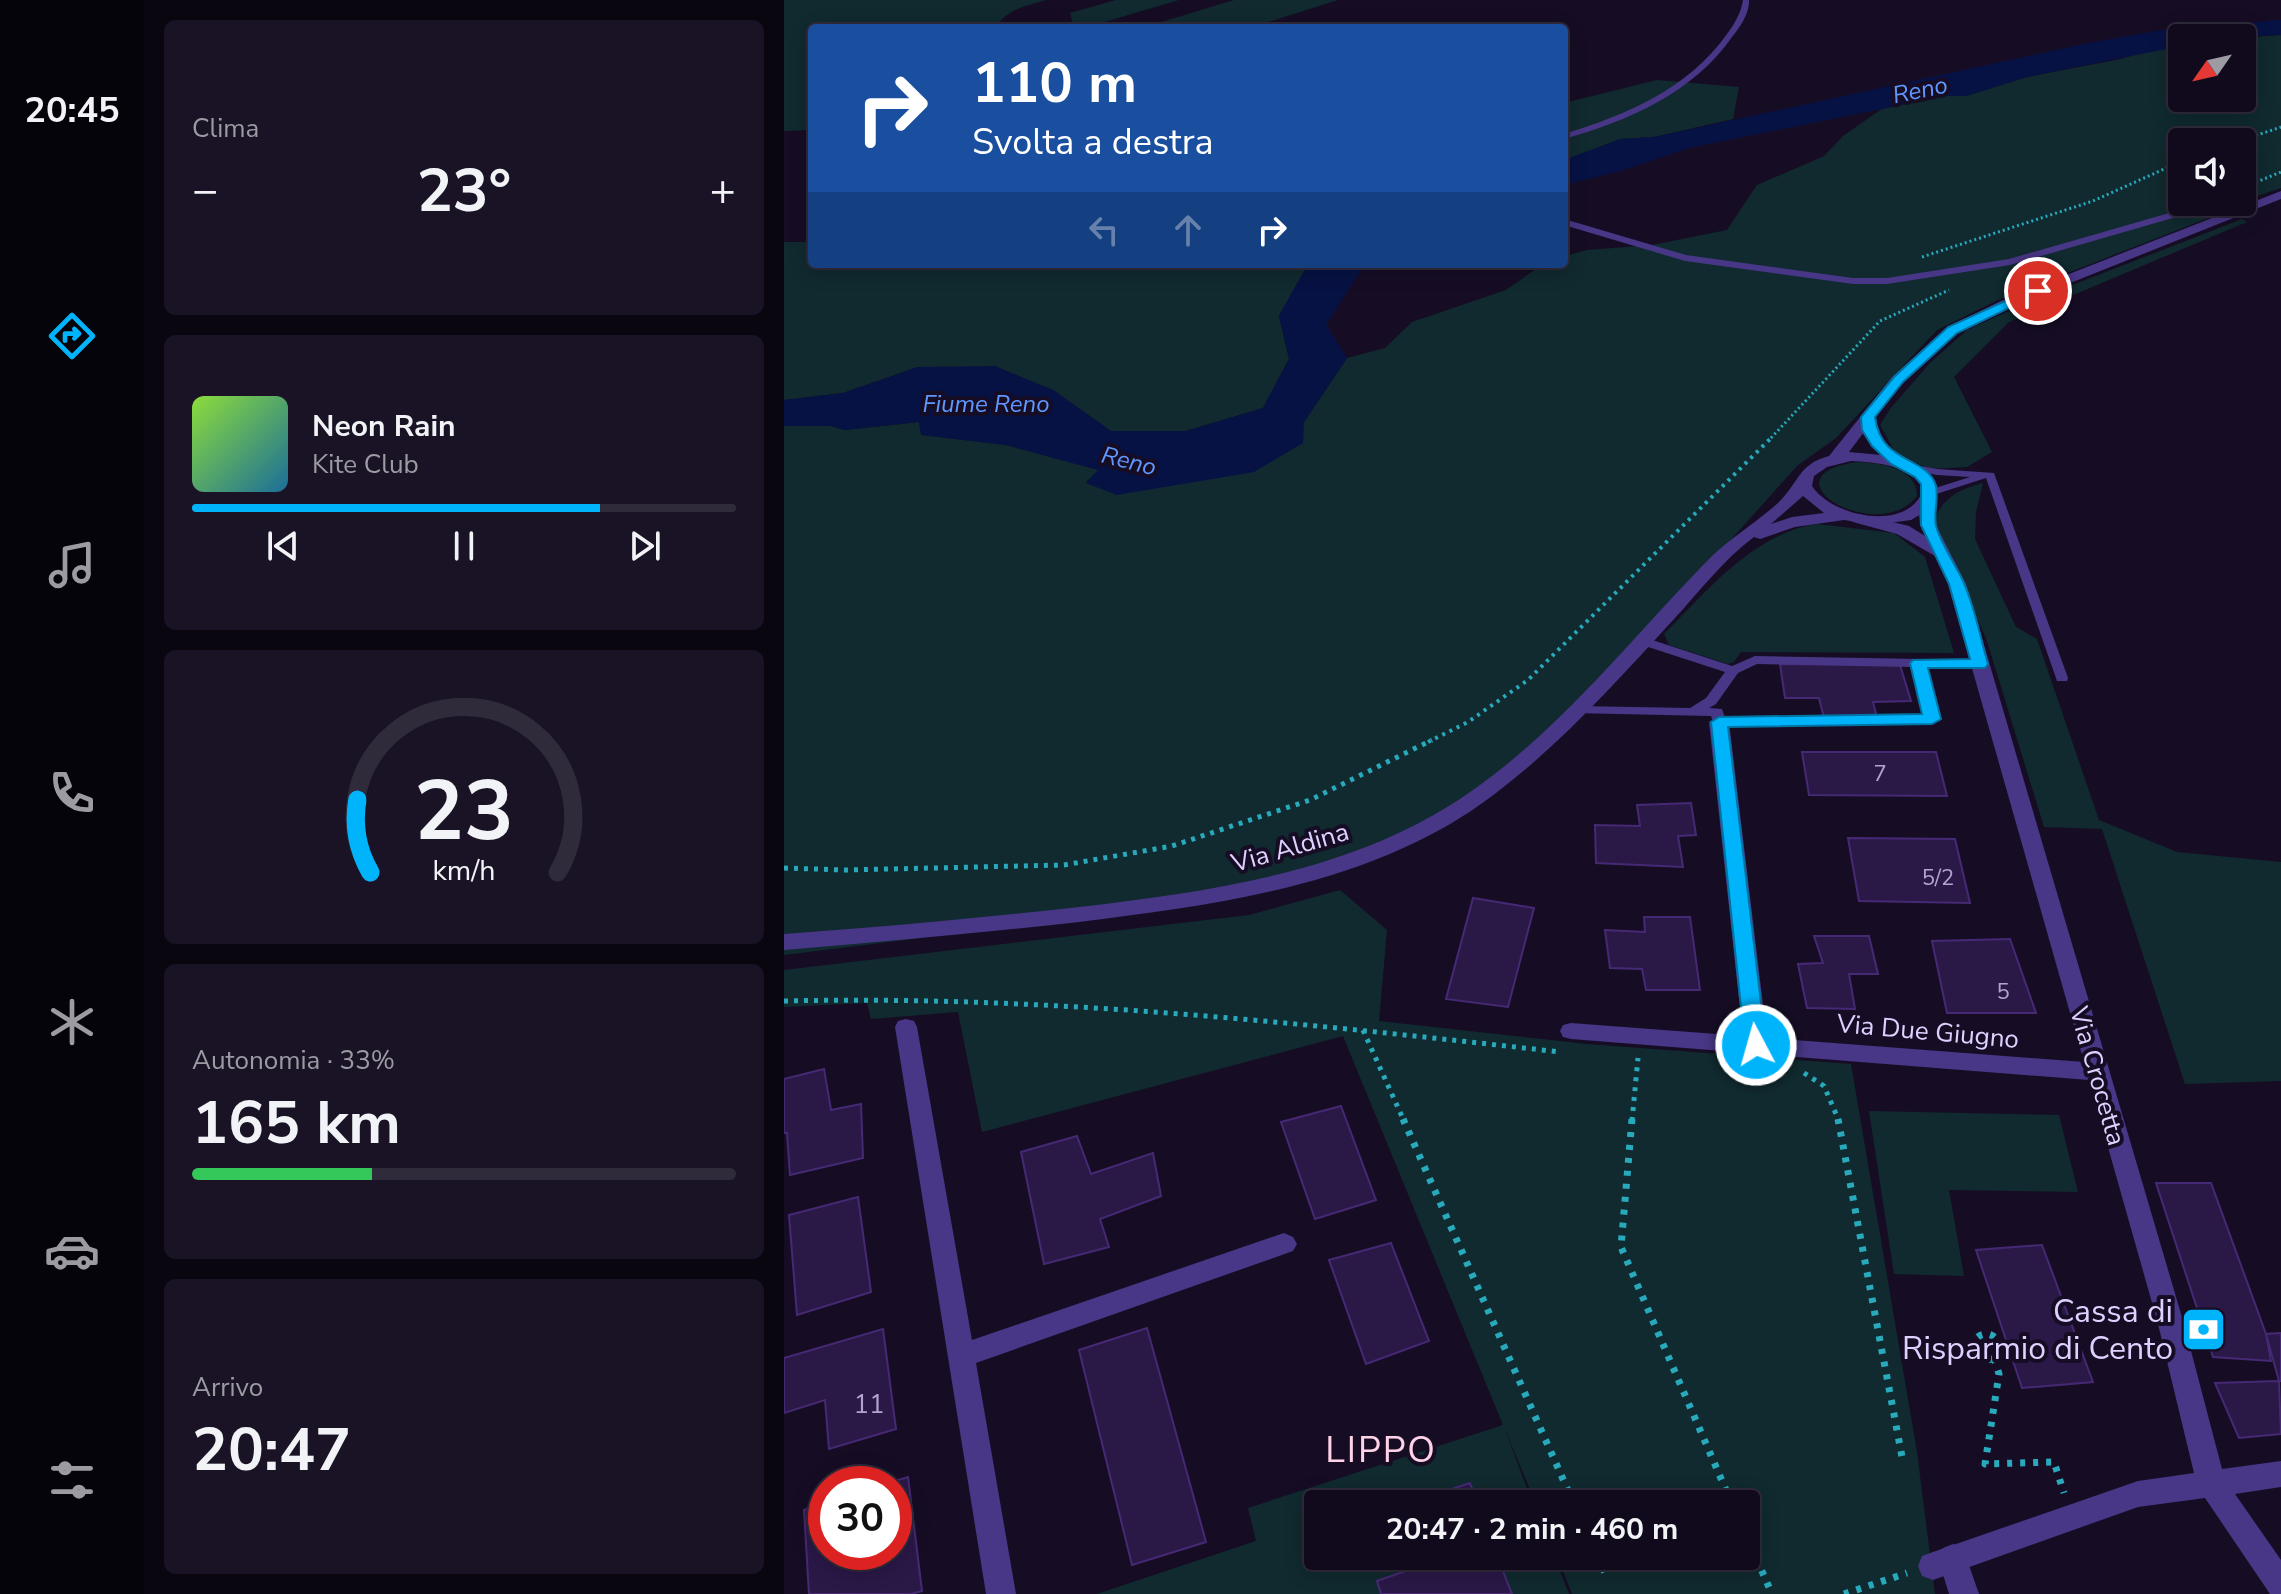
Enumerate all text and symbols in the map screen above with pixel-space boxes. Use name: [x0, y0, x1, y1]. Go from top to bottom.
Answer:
north arrow: [2168, 24, 2256, 112]
map controls: [2168, 24, 2256, 216]
text: 110 m: [972, 45, 1137, 122]
icon: right: [840, 56, 944, 160]
water label: Reno: [1890, 69, 1950, 111]
text: 20:45: [24, 86, 120, 135]
text: Clima: [192, 111, 259, 146]
text: Svolta a destra: [972, 118, 1213, 167]
button: sound: [2168, 128, 2256, 216]
text: 23°: [417, 150, 511, 232]
text: −: [192, 161, 218, 221]
text: +: [710, 161, 736, 221]
icon: left: [1082, 208, 1126, 252]
icon: ahead: [1166, 208, 1210, 252]
icon: right: [1250, 208, 1294, 252]
pin: [2004, 257, 2072, 325]
icon: arrive: [2016, 269, 2060, 313]
icon: directions: [44, 308, 100, 364]
water label: Fiume Reno: [922, 388, 1050, 420]
text: Neon Rain: [312, 406, 456, 447]
water label: Reno: [1098, 439, 1160, 483]
text: Kite Club: [312, 447, 419, 482]
icon: previous: [261, 524, 305, 568]
icon: pause: [442, 524, 486, 568]
icon: next: [623, 524, 667, 568]
icon: music: [44, 537, 100, 593]
text: 23: [414, 755, 514, 868]
house number: 7: [1873, 759, 1887, 789]
icon: phone: [44, 765, 100, 821]
street label: Via Aldina: [1226, 814, 1353, 881]
text: km/h: [433, 851, 495, 890]
house number: 5/2: [1922, 863, 1954, 893]
house number: 5: [1996, 977, 2010, 1007]
icon: climate: [44, 994, 100, 1050]
street label: Via Crocetta: [2061, 1002, 2134, 1150]
position arrow: [1714, 1003, 1798, 1087]
street label: Via Due Giugno: [1834, 1006, 2021, 1057]
text: Autonomia · 33%: [192, 1043, 395, 1078]
text: 165 km: [192, 1082, 401, 1164]
icon: car: [44, 1223, 100, 1279]
place label: Cassa di Risparmio di Cento: [1902, 1290, 2173, 1370]
bank icon: Cassa di Risparmio di Cento: [2180, 1305, 2228, 1353]
text: Arrivo: [192, 1370, 263, 1405]
house number: 11: [853, 1387, 885, 1422]
text: 20:47: [192, 1409, 351, 1491]
district label: LIPPO: [1325, 1426, 1437, 1475]
icon: filters: [44, 1452, 100, 1508]
speed limit sign: 30: [808, 1466, 912, 1570]
text: 20:47 · 2 min · 460 m: [1386, 1509, 1678, 1550]

